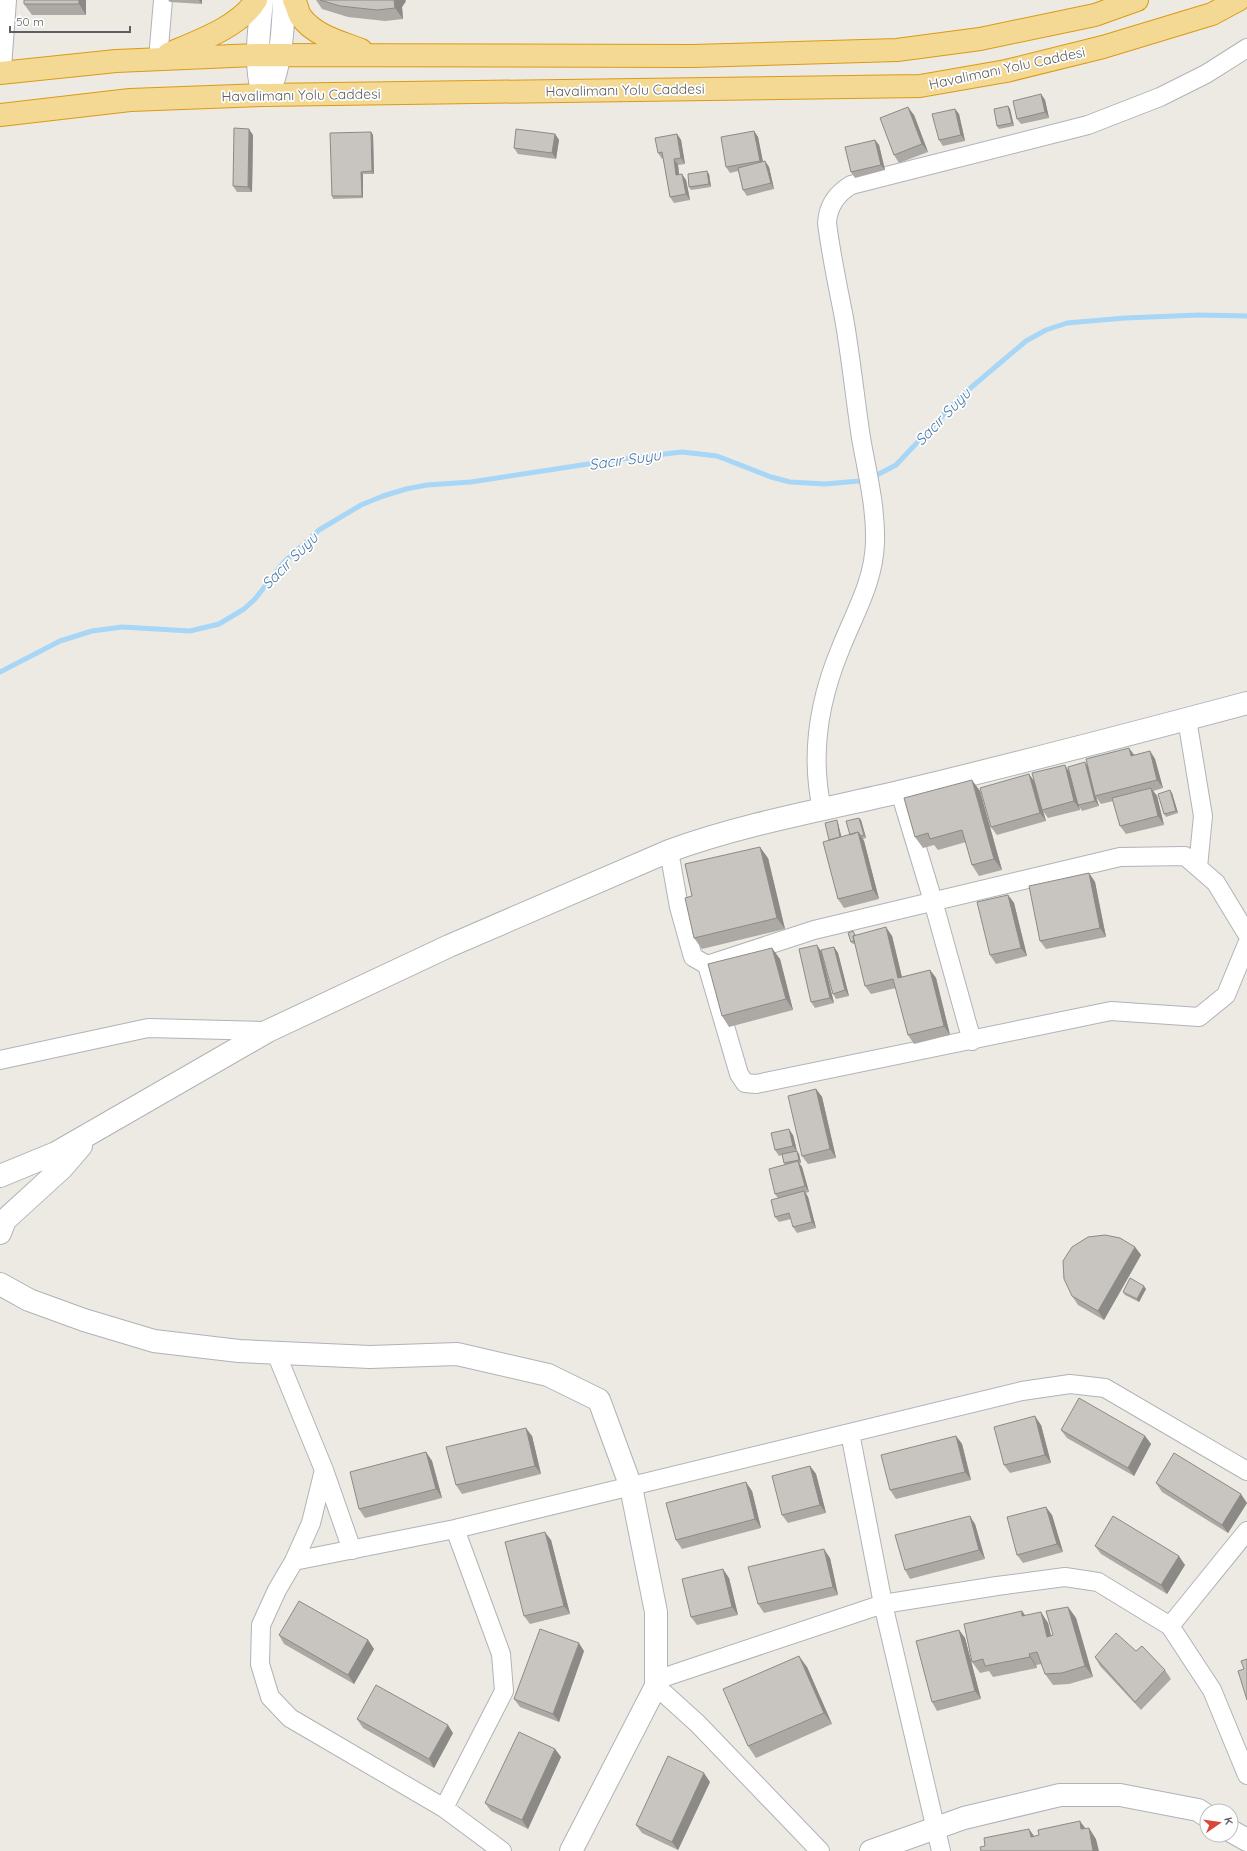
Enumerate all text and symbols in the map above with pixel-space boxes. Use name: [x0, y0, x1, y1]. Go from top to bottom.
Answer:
scale bar: [10, 8, 130, 34]
text: 50 m: [16, 14, 44, 29]
street label: Havalimanı Yolu Caddesi: [927, 43, 1087, 93]
street label: Havalimanı Yolu Caddesi: [545, 80, 705, 100]
street label: Havalimanı Yolu Caddesi: [221, 85, 381, 105]
water label: Sacır Suyu: [911, 383, 976, 449]
water label: Sacır Suyu: [588, 445, 664, 474]
water label: Sacır Suyu: [257, 527, 323, 593]
north arrow: [1199, 1803, 1239, 1843]
text: K: [1221, 1816, 1236, 1826]

